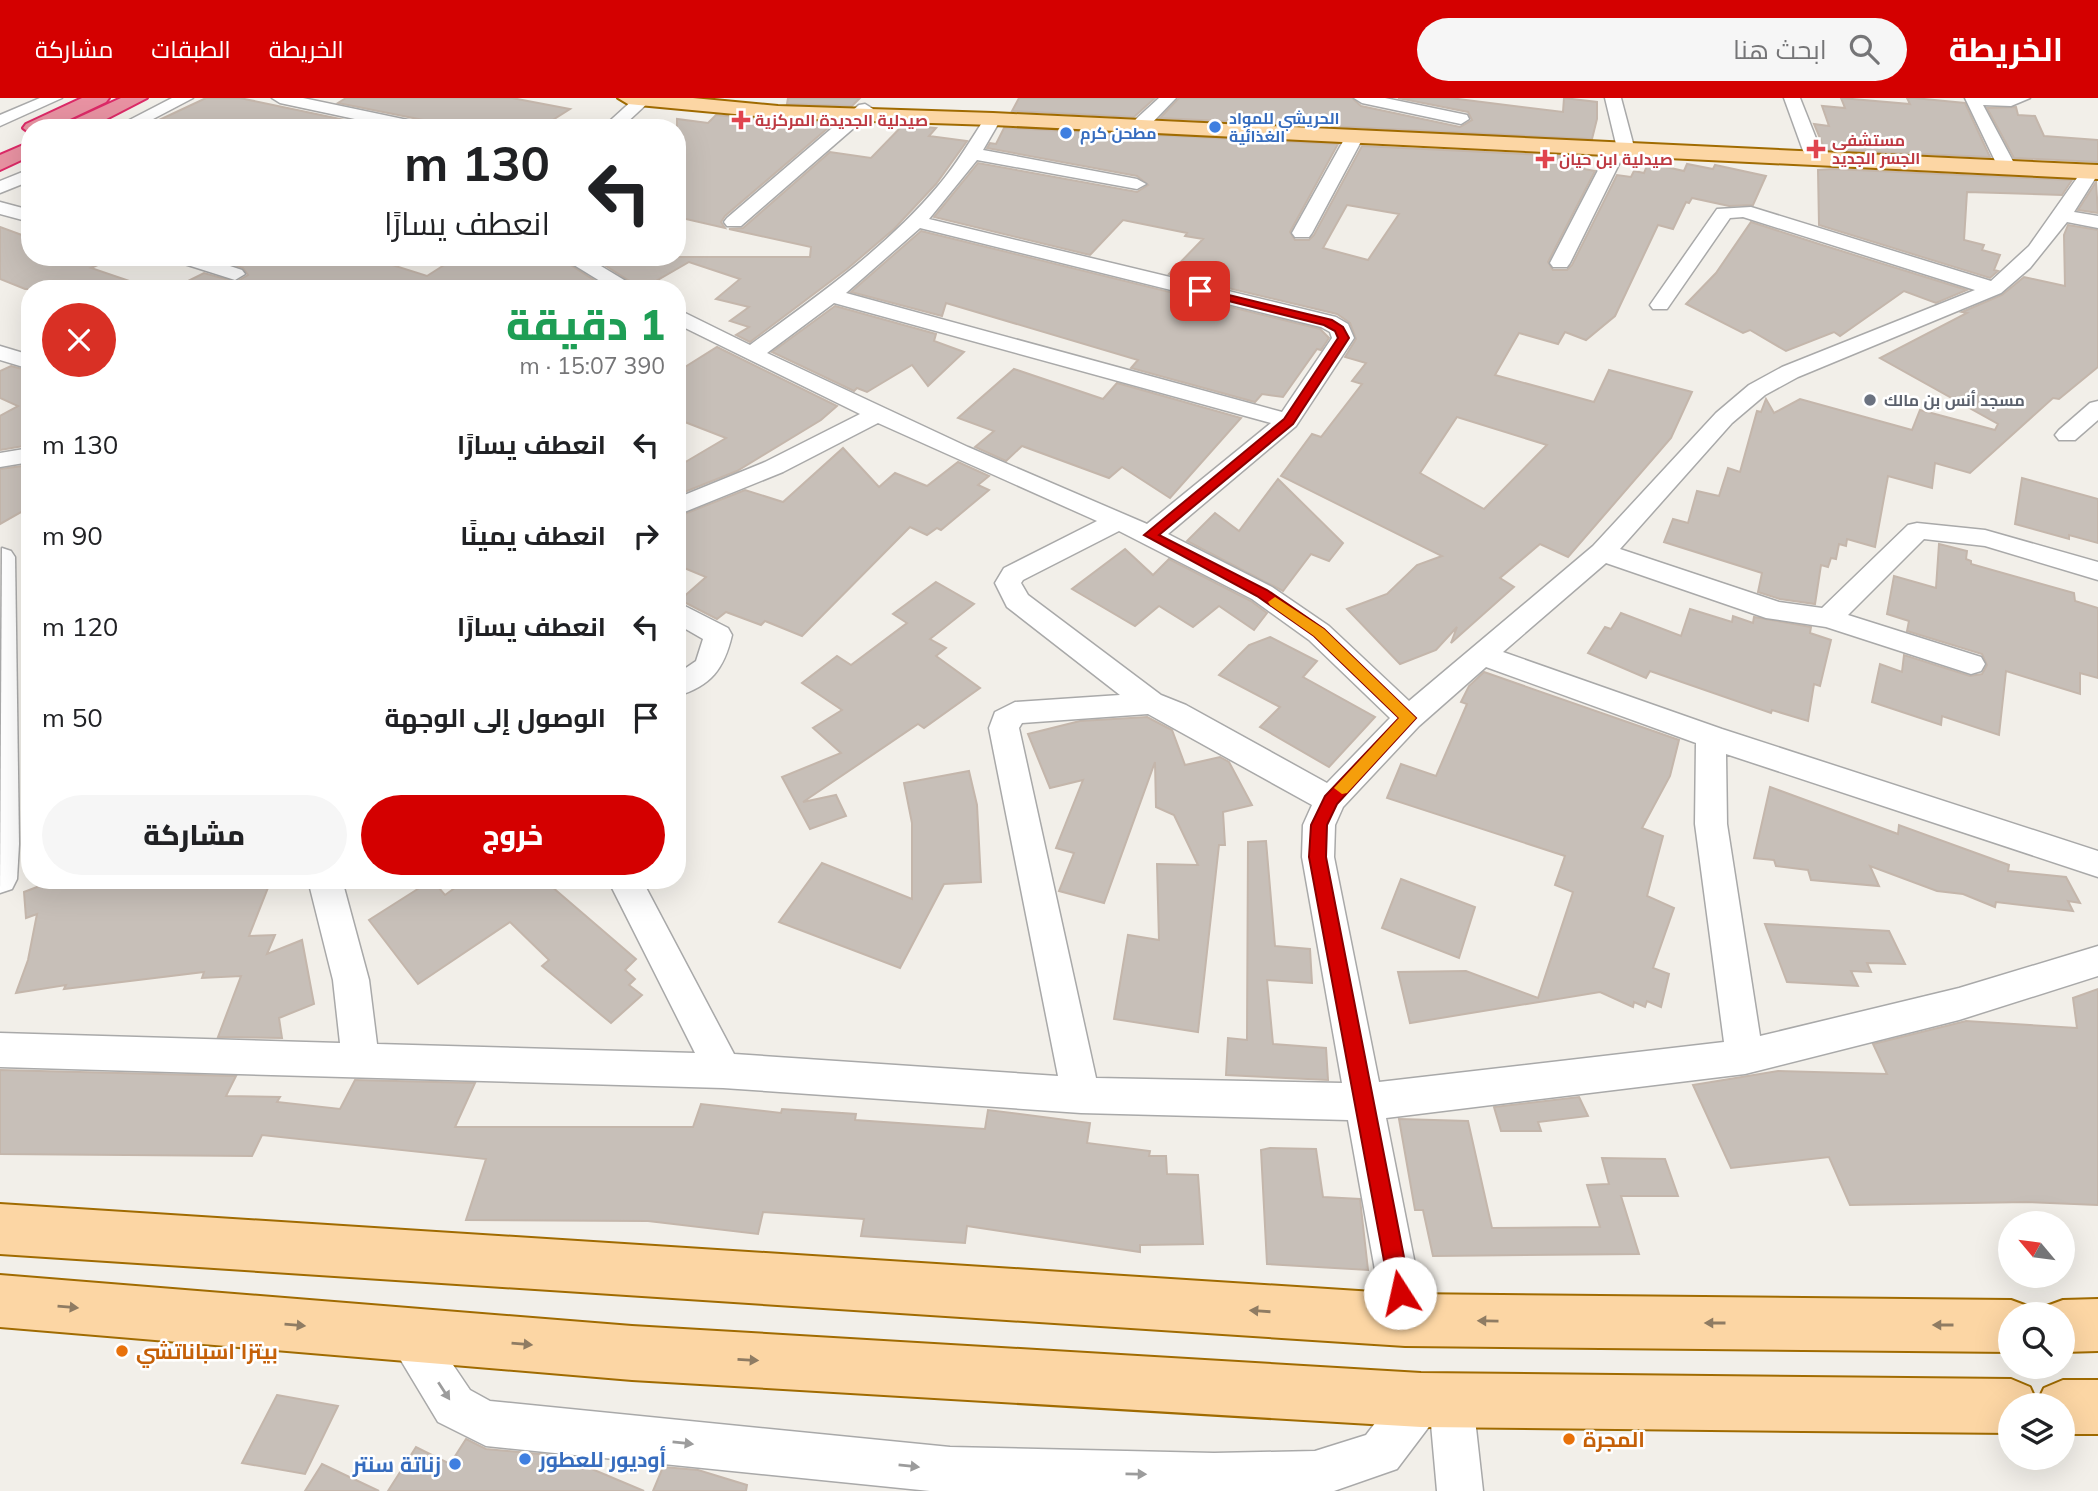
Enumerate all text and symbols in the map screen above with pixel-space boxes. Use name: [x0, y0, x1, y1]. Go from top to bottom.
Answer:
search box: [1417, 18, 1907, 81]
text: الخريطة: [1949, 28, 2063, 69]
icon: search: [1845, 30, 1883, 68]
text: ابحث هنا: [1733, 33, 1827, 66]
text: مشاركة: [35, 34, 113, 64]
text: الطبقات: [151, 34, 231, 64]
text: الخريطة: [269, 34, 344, 64]
place label: الحريشي للمواد الغذائية: [1229, 108, 1339, 146]
place label: صيدلية الجديدة المركزية: [755, 110, 928, 130]
marker: صيدلية الجديدة المركزية: [733, 112, 749, 128]
marker: الحريشي للمواد الغذائية: [1207, 119, 1223, 135]
place label: مطحن كرم: [1080, 123, 1157, 145]
marker: مطحن كرم: [1058, 125, 1074, 141]
place label: مستشفى الجسر الجديد: [1832, 130, 1920, 168]
text: 130 m: [404, 132, 550, 193]
marker: مستشفى الجسر الجديد: [1806, 139, 1826, 159]
icon: left: [574, 147, 665, 238]
place label: صيدلية ابن حيان: [1559, 149, 1673, 169]
marker: صيدلية ابن حيان: [1537, 151, 1553, 167]
text: انعطف يسارًا: [384, 203, 550, 243]
pin: [1170, 261, 1230, 321]
icon: arrive: [1181, 272, 1219, 310]
text: 1 دقيقة: [506, 298, 665, 351]
button: close: [42, 303, 116, 377]
text: 390 m · 15:07: [520, 351, 665, 380]
place label: مسجد أنس بن مالك: [1884, 390, 2025, 410]
marker: مسجد أنس بن مالك: [1862, 392, 1878, 408]
icon: left: [627, 426, 665, 464]
text: 130 m: [42, 428, 118, 461]
text: انعطف يسارًا: [457, 428, 606, 461]
icon: right: [627, 517, 665, 555]
text: 90 m: [42, 519, 103, 552]
text: انعطف يمينًا: [460, 519, 606, 552]
icon: left: [627, 608, 665, 646]
text: 120 m: [42, 610, 118, 643]
text: انعطف يسارًا: [457, 610, 606, 643]
icon: arrive: [627, 699, 665, 737]
text: 50 m: [42, 701, 103, 734]
text: الوصول إلى الوجهة: [385, 701, 606, 734]
button: مشاركة: [42, 795, 347, 875]
button: خروج: [361, 795, 665, 875]
north arrow: [1998, 1211, 2076, 1288]
map controls: [1998, 1211, 2075, 1470]
position arrow: [1363, 1256, 1437, 1330]
one-way arrow: [57, 1302, 79, 1313]
button: search: [1998, 1302, 2075, 1379]
one-way arrow: [1249, 1305, 1271, 1316]
one-way arrow: [1476, 1315, 1498, 1327]
one-way arrow: [1704, 1317, 1726, 1329]
one-way arrow: [1931, 1319, 1953, 1331]
one-way arrow: [284, 1320, 306, 1331]
place label: بيتزا اسباناتشي: [136, 1338, 278, 1368]
one-way arrow: [511, 1339, 533, 1350]
marker: بيتزا اسباناتشي: [114, 1343, 130, 1359]
one-way arrow: [738, 1355, 760, 1366]
one-way arrow: [437, 1382, 451, 1400]
button: layers: [1998, 1393, 2075, 1470]
place label: المجرة: [1583, 1426, 1645, 1452]
marker: المجرة: [1561, 1431, 1577, 1447]
one-way arrow: [672, 1438, 694, 1449]
place label: أوديور للعطور: [538, 1446, 666, 1473]
place label: زناتة سنتر: [352, 1451, 441, 1477]
marker: أوديور للعطور: [517, 1451, 533, 1467]
marker: زناتة سنتر: [447, 1456, 463, 1472]
one-way arrow: [898, 1461, 920, 1472]
one-way arrow: [1126, 1468, 1148, 1480]

